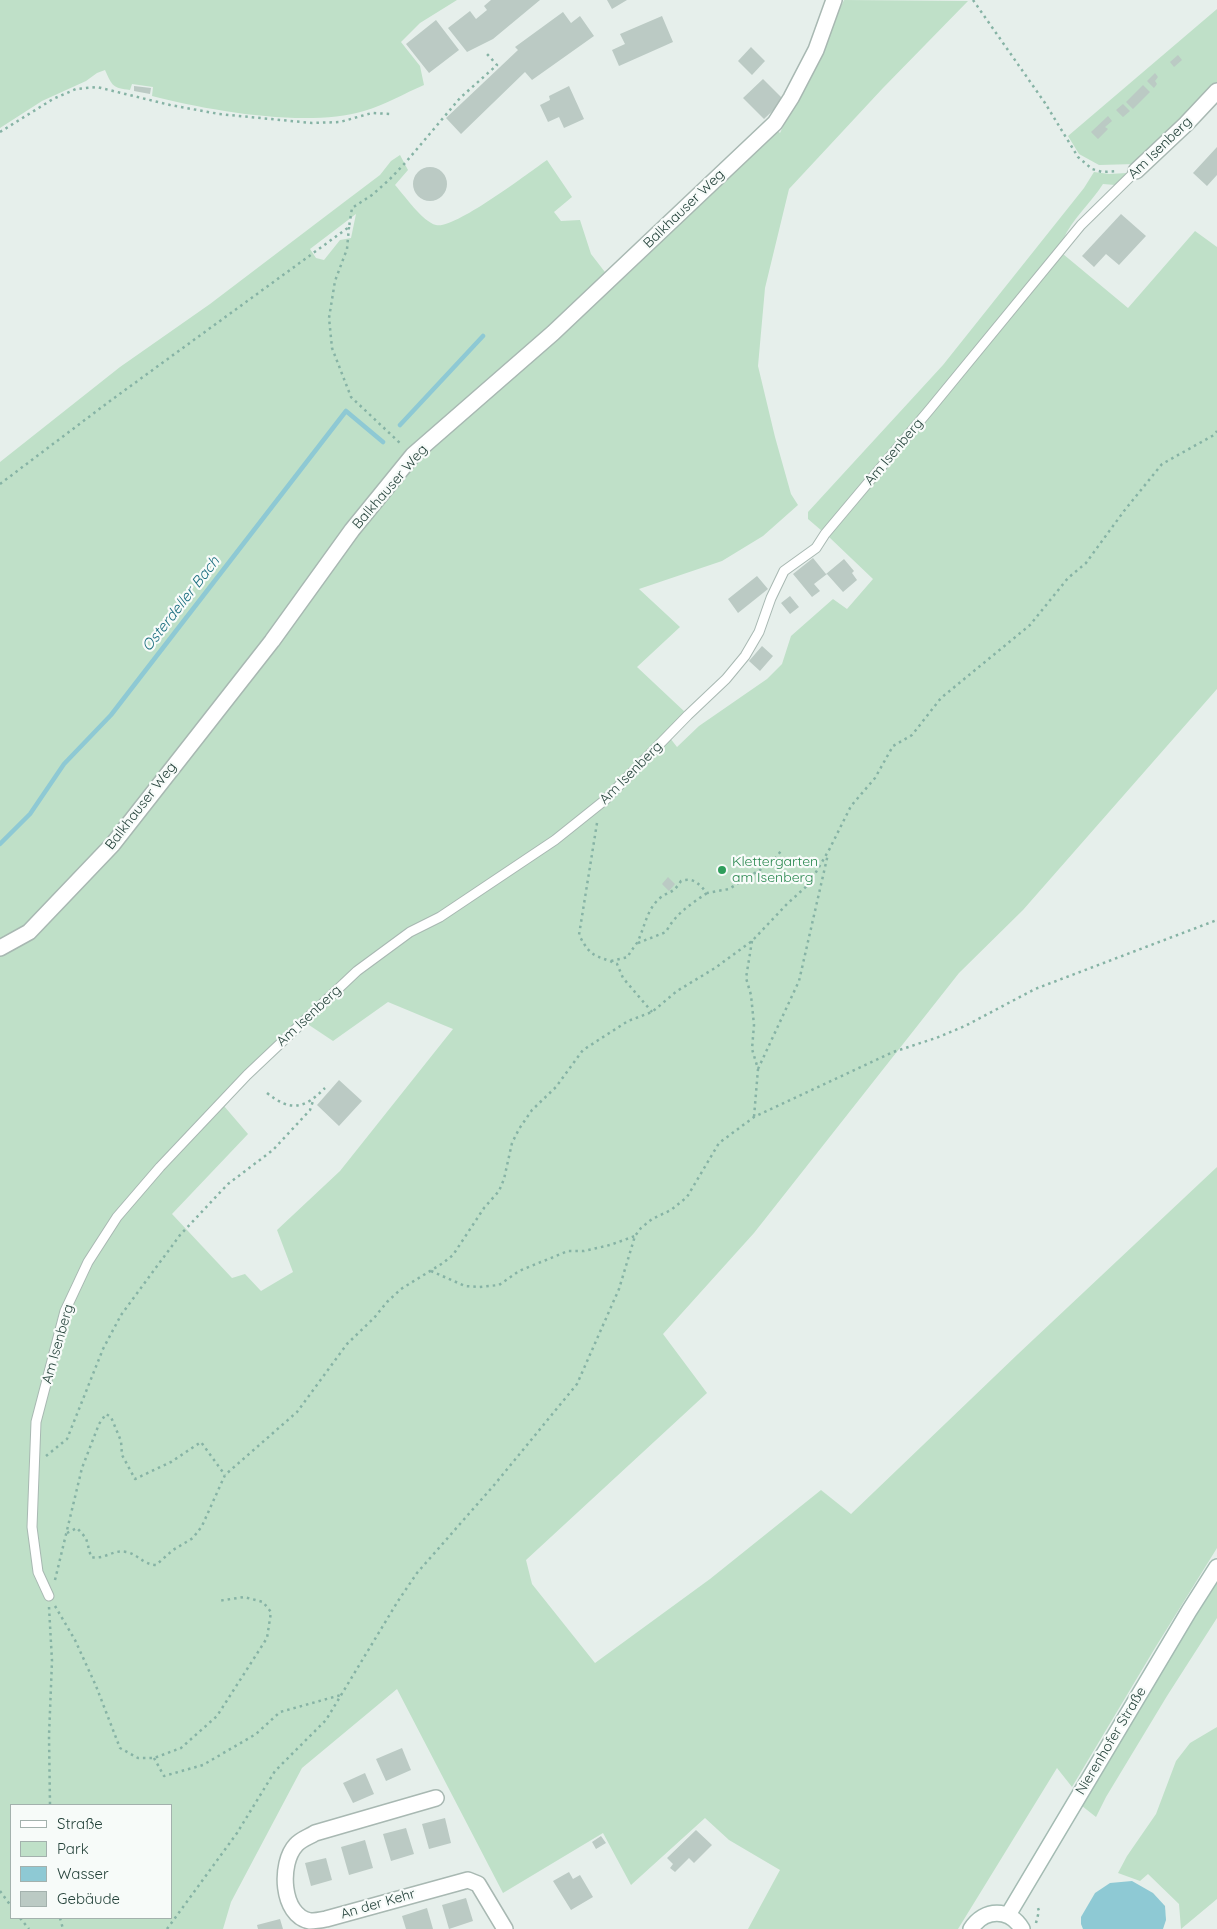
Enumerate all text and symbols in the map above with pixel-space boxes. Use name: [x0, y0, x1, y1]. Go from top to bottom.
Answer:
street label: Am Isenberg: [1125, 113, 1195, 183]
street label: Balkhauser Weg: [640, 166, 728, 252]
street label: Am Isenberg: [861, 415, 927, 489]
street label: Balkhauser Weg: [349, 441, 431, 533]
water label: Osterdeller Bach: [138, 553, 224, 655]
street label: Am Isenberg: [596, 738, 666, 808]
street label: Balkhauser Weg: [102, 759, 180, 853]
place label: Klettergarten am Isenberg: [732, 854, 818, 886]
marker: Klettergarten am Isenberg: [716, 864, 728, 876]
street label: Am Isenberg: [273, 982, 345, 1050]
street label: Am Isenberg: [39, 1302, 77, 1386]
street label: Nierenhofer Straße: [1072, 1684, 1150, 1798]
legend: [10, 1804, 172, 1919]
text: Straße: [57, 1814, 103, 1833]
text: Park: [57, 1839, 89, 1858]
text: Wasser: [57, 1864, 109, 1883]
street label: An der Kehr: [339, 1885, 417, 1923]
text: Gebäude: [57, 1889, 120, 1908]

